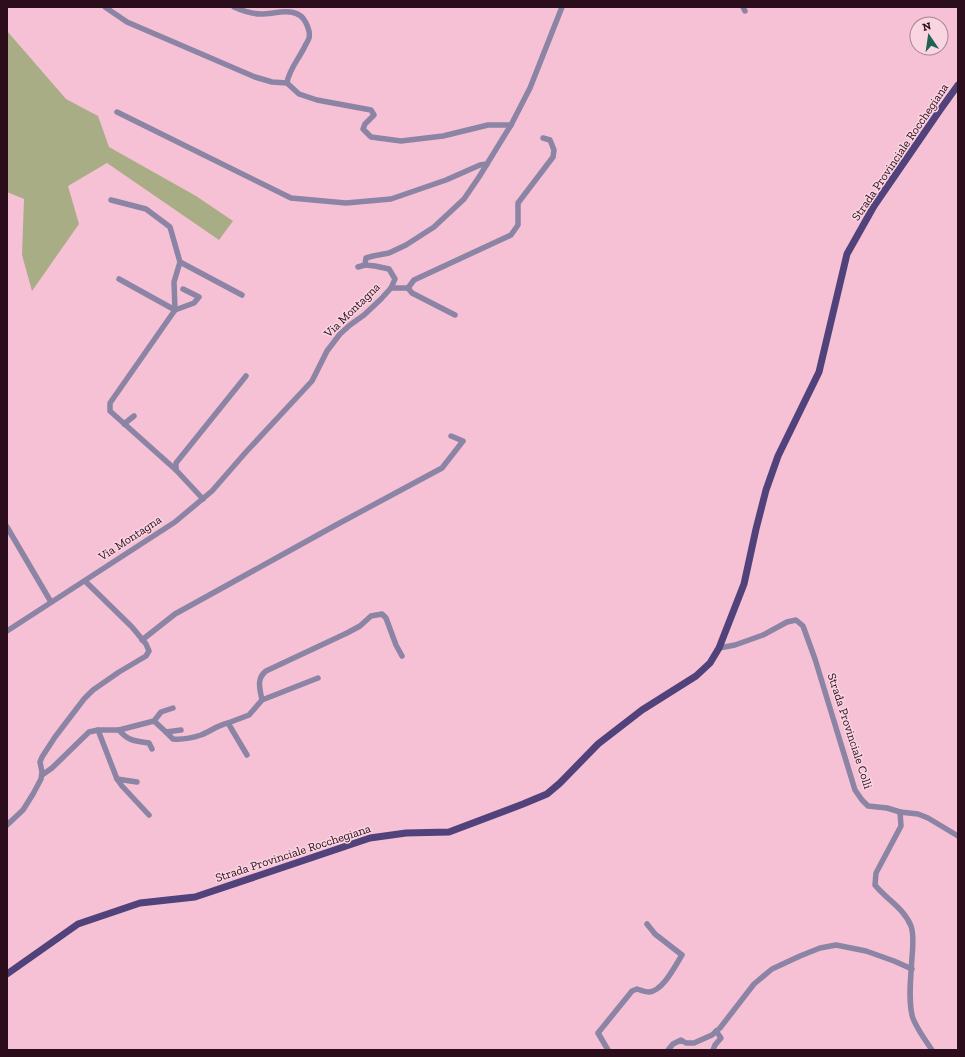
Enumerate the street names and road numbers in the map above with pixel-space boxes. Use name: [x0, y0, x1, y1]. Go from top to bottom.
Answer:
street label: Strada Provinciale Rocchegiana: [849, 81, 951, 223]
street label: Via Montagna: [320, 280, 383, 341]
street label: Via Montagna: [95, 512, 164, 564]
street label: Strada Provinciale Colli: [825, 671, 876, 791]
street label: Strada Provinciale Rocchegiana: [214, 821, 373, 885]

